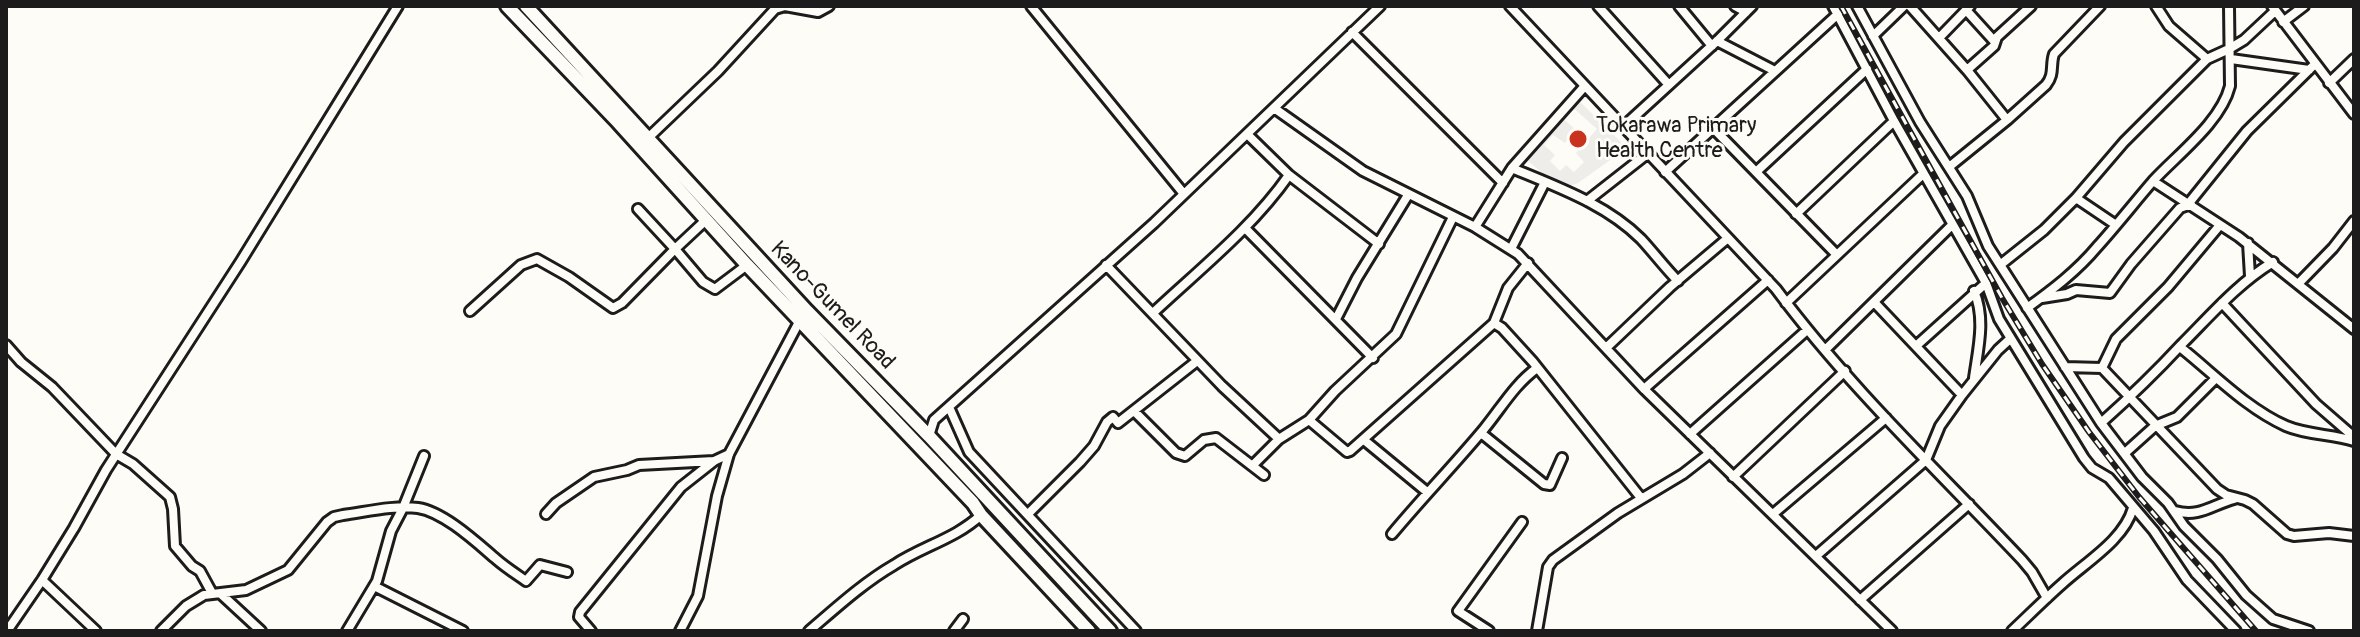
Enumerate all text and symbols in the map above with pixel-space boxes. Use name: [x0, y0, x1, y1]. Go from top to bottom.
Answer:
place label: Tokarawa Primary Health Centre: [1596, 113, 1756, 164]
marker: Tokarawa Primary Health Centre: [1567, 128, 1589, 150]
street label: Kano-Gumel Road: [764, 236, 900, 376]

